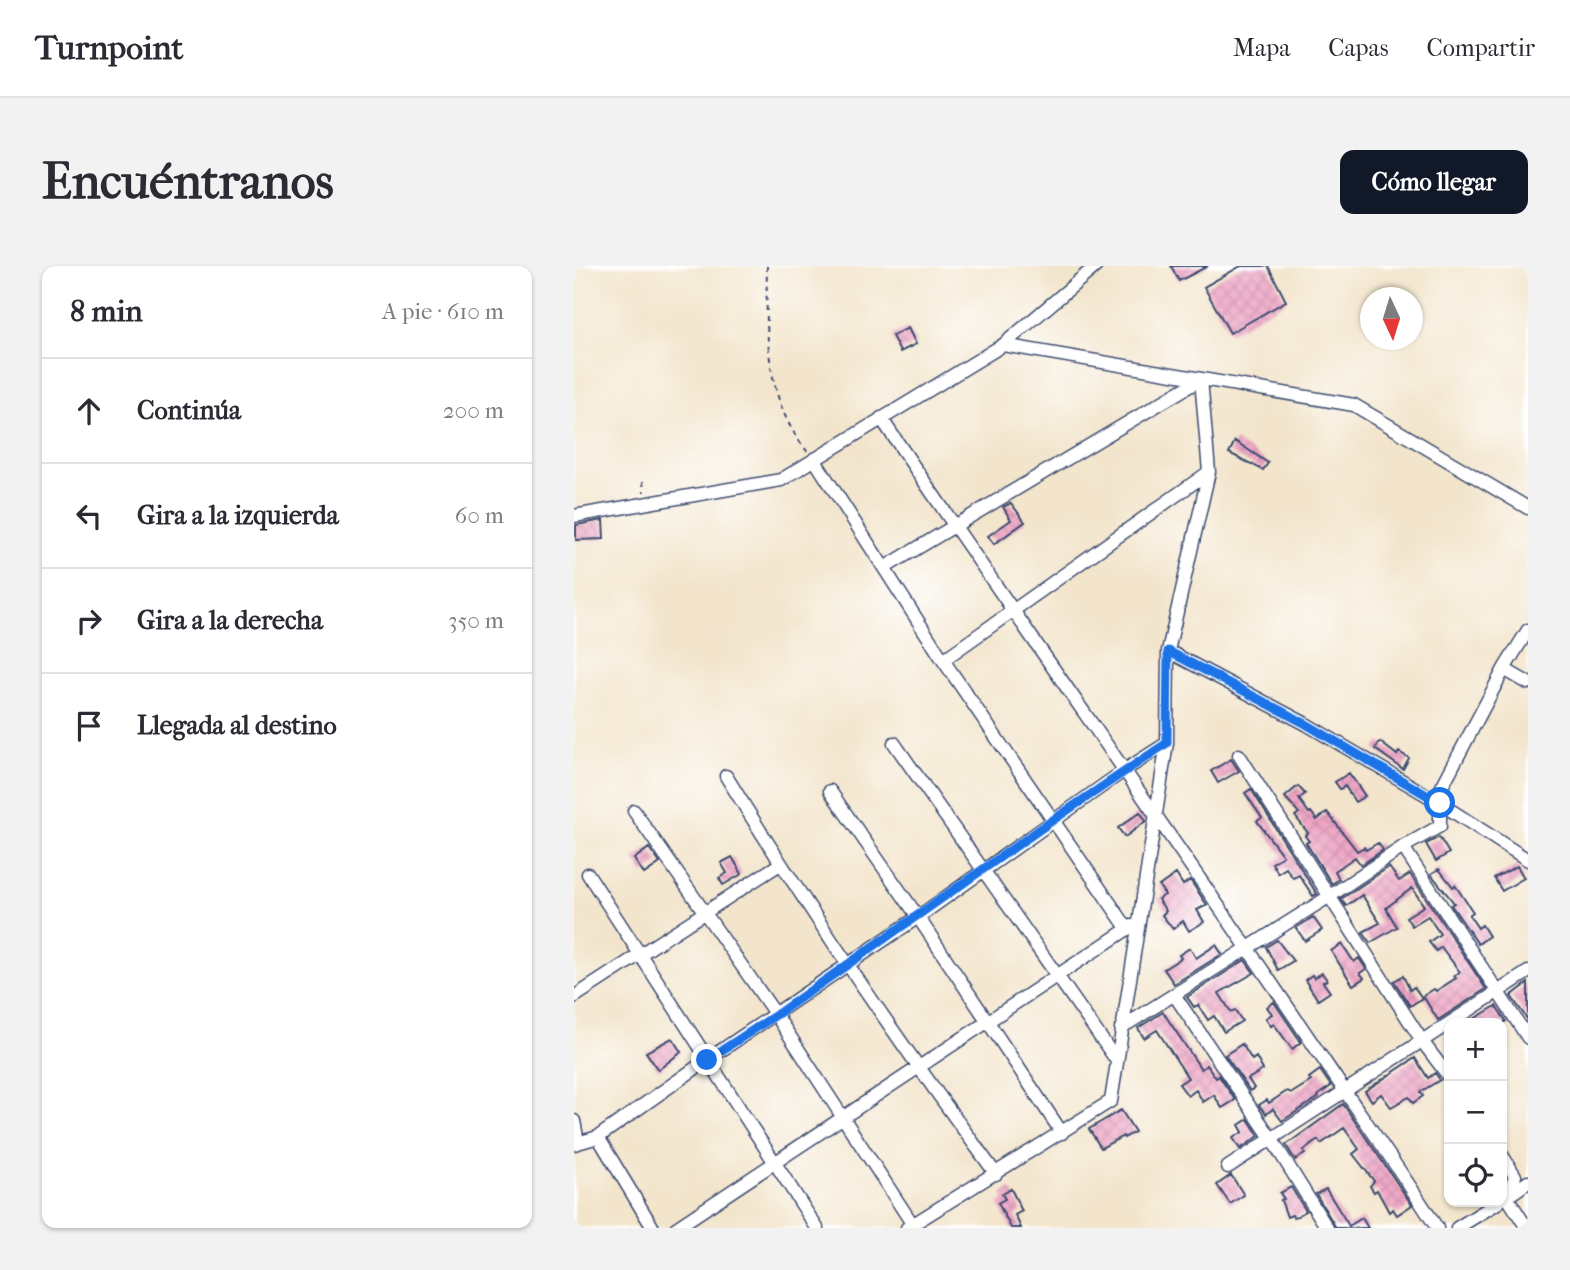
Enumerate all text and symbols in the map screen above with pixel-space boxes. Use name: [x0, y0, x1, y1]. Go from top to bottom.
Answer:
text: Turnpoint: [35, 29, 183, 68]
text: Mapa: [1233, 34, 1290, 62]
text: Capas: [1328, 34, 1389, 62]
text: Compartir: [1427, 34, 1535, 62]
button: Cómo llegar: [1340, 150, 1528, 214]
text: Encuéntranos: [42, 153, 334, 211]
north arrow: [1360, 287, 1423, 350]
text: 8 min: [70, 294, 143, 329]
text: A pie · 610 m: [382, 298, 504, 325]
icon: ahead: [70, 392, 108, 430]
text: Continúa: [137, 395, 241, 426]
text: 200 m: [443, 397, 504, 424]
icon: left: [70, 497, 108, 535]
text: Gira a la izquierda: [137, 500, 339, 531]
text: 60 m: [455, 502, 504, 529]
icon: right: [70, 602, 108, 640]
text: Gira a la derecha: [137, 605, 323, 636]
text: 350 m: [448, 607, 504, 634]
icon: arrive: [70, 707, 108, 745]
text: Llegada al destino: [137, 710, 337, 741]
route start: [1424, 787, 1455, 818]
map controls: [1444, 1018, 1507, 1207]
button: +: [1444, 1018, 1507, 1081]
route end: [691, 1044, 722, 1075]
button: −: [1444, 1081, 1507, 1144]
button: locate: [1444, 1144, 1507, 1207]

